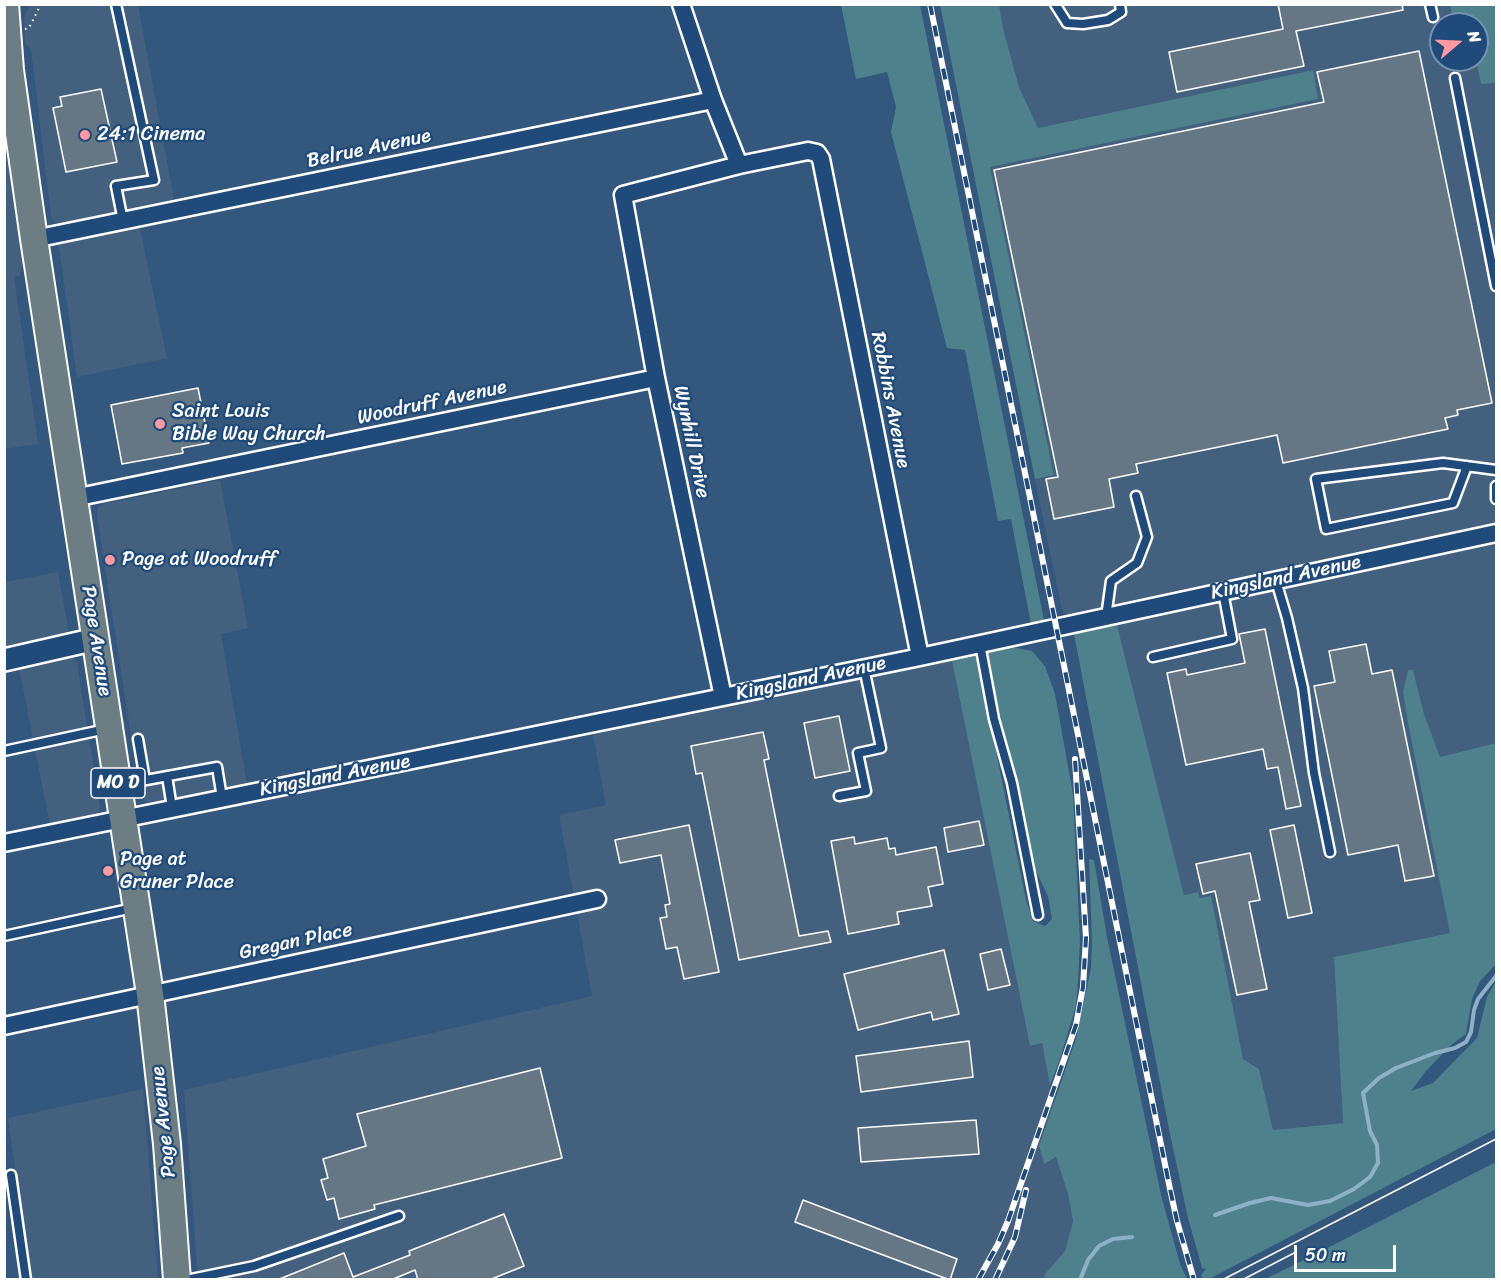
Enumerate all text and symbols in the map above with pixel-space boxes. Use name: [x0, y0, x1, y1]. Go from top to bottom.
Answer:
north arrow: [1429, 12, 1489, 72]
text: N: [1459, 27, 1490, 47]
place label: 24:1 Cinema: [97, 123, 205, 147]
street label: Belrue Avenue: [305, 124, 433, 174]
marker: 24:1 Cinema: [78, 128, 92, 142]
street label: Robbins Avenue: [865, 330, 915, 470]
street label: Woodruff Avenue: [355, 375, 509, 431]
street label: Wynhill Drive: [667, 384, 715, 500]
place label: Saint Louis Bible Way Church: [172, 400, 326, 447]
marker: Saint Louis Bible Way Church: [153, 417, 167, 431]
place label: Page at Woodruff: [122, 548, 277, 572]
street label: Kingsland Avenue: [1209, 550, 1363, 606]
marker: Page at Woodruff: [103, 553, 117, 567]
street label: Page Avenue: [75, 584, 117, 698]
street label: Kingsland Avenue: [734, 651, 888, 707]
street label: Kingsland Avenue: [258, 750, 412, 802]
road number: MO D: [91, 768, 145, 798]
place label: Page at Gruner Place: [120, 848, 234, 895]
marker: Page at Gruner Place: [101, 864, 115, 878]
street label: Gregan Place: [237, 918, 355, 966]
street label: Page Avenue: [146, 1065, 182, 1179]
scale bar: [1297, 1233, 1399, 1271]
text: 50 m: [1305, 1239, 1346, 1271]

